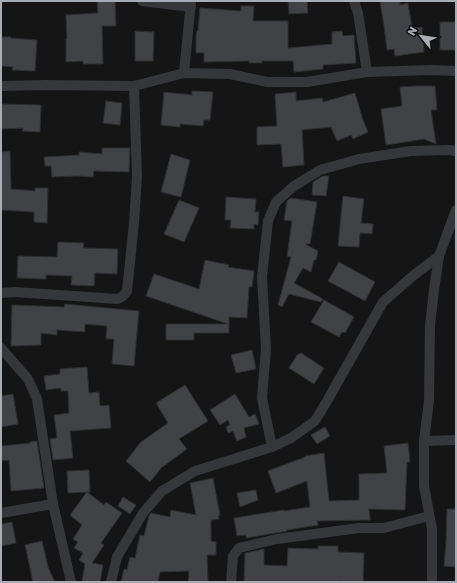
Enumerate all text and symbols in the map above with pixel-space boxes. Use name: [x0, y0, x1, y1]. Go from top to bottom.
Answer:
north arrow: [401, 16, 441, 56]
text: N: [405, 25, 420, 38]

